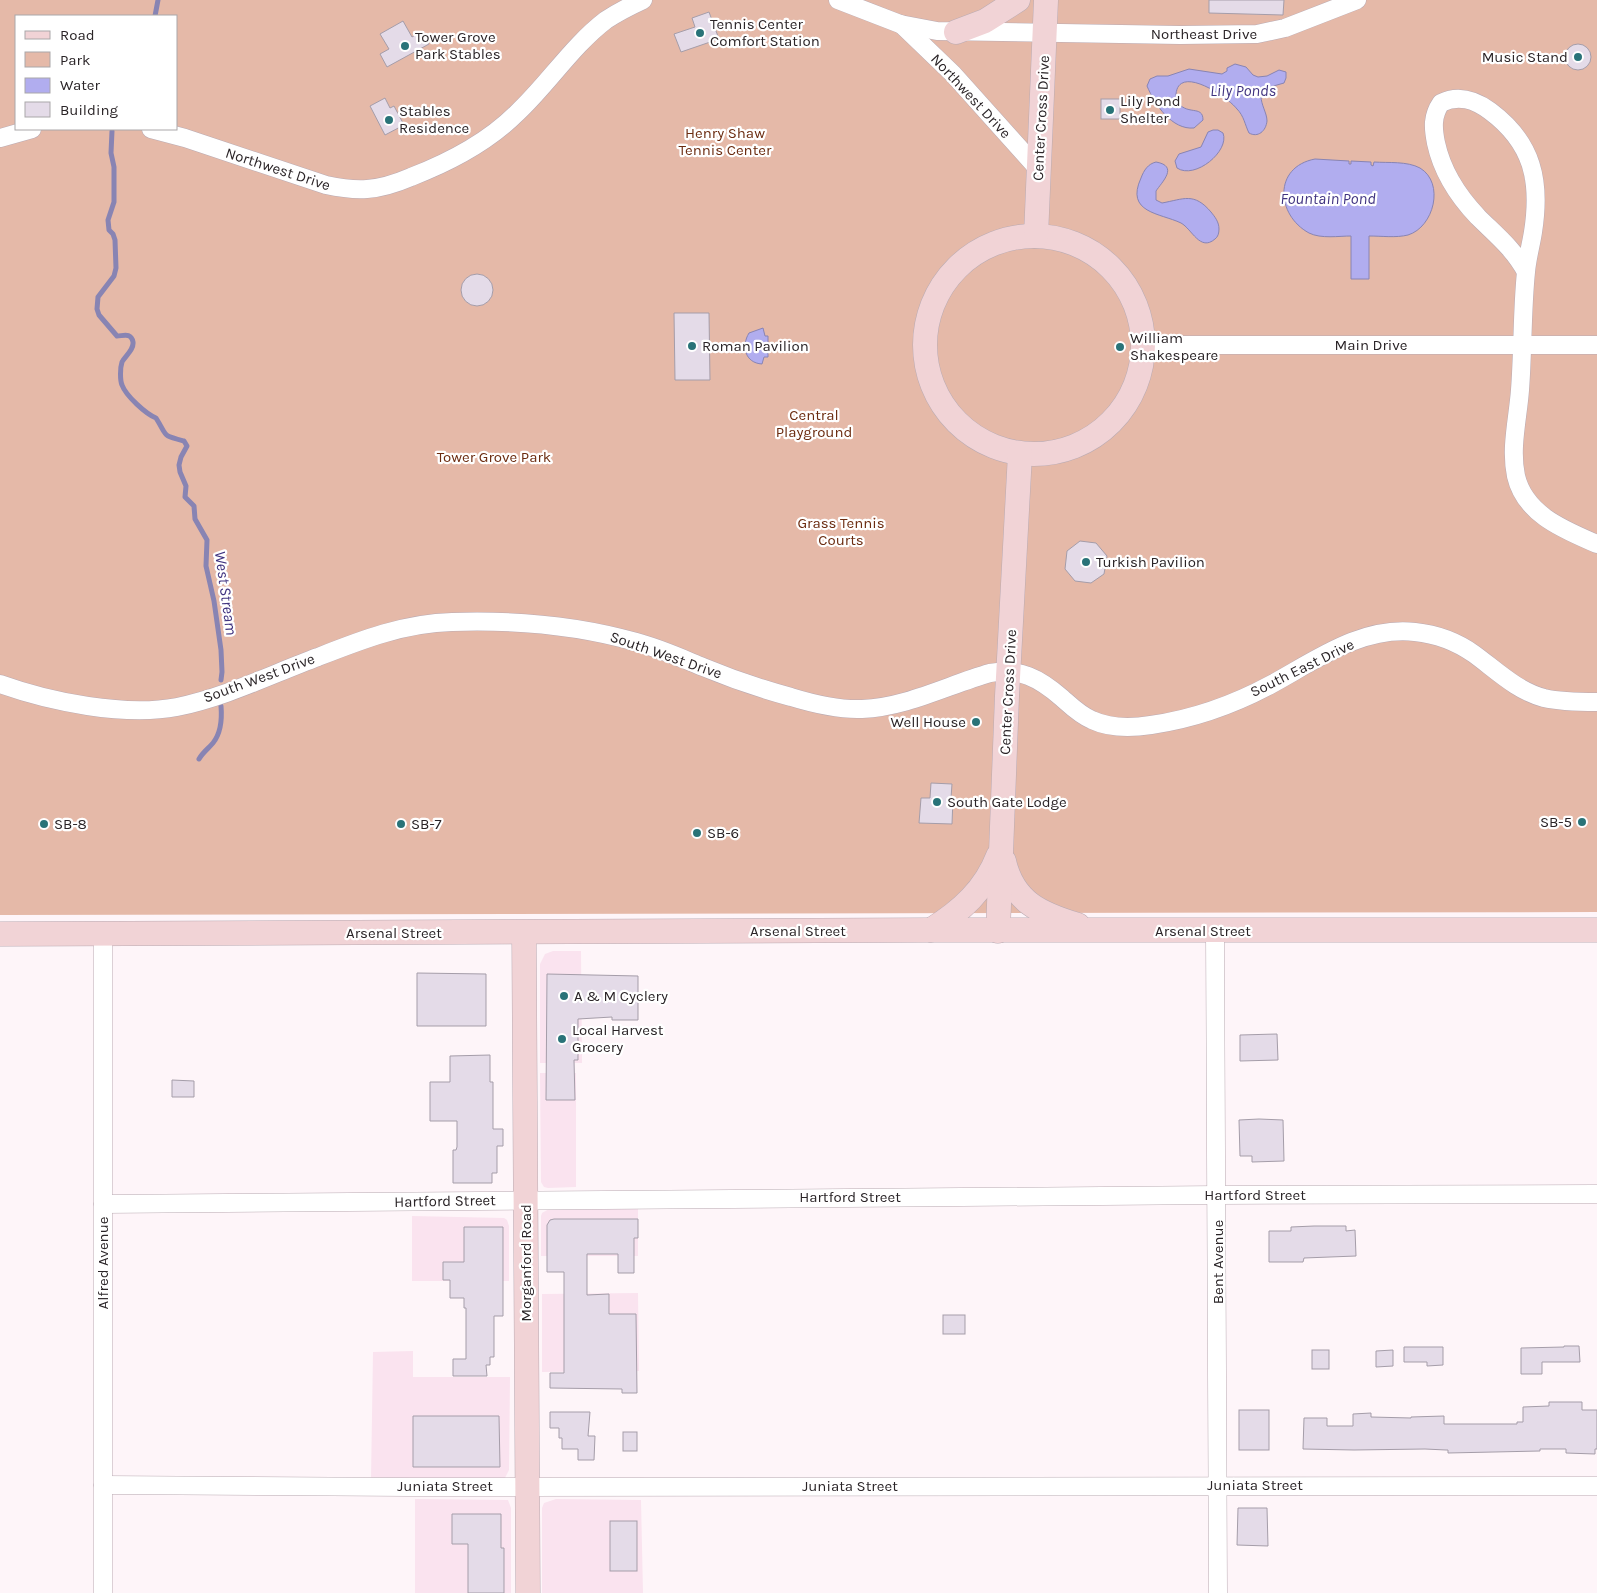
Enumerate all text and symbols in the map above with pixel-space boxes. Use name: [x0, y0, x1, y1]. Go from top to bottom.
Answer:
legend: [15, 15, 178, 130]
place label: Tennis Center Comfort Station: [710, 15, 820, 50]
street label: Northeast Drive: [1151, 25, 1257, 43]
text: Road: [60, 26, 95, 44]
marker: Tennis Center Comfort Station: [694, 27, 706, 39]
place label: Tower Grove Park Stables: [415, 28, 501, 63]
marker: Tower Grove Park Stables: [399, 40, 411, 52]
place label: Music Stand: [1482, 48, 1568, 66]
street label: Northwest Drive: [927, 50, 1015, 142]
text: Park: [60, 51, 90, 69]
marker: Music Stand: [1572, 51, 1584, 63]
street label: Center Cross Drive: [1029, 55, 1053, 181]
text: Water: [60, 76, 101, 94]
water label: Lily Ponds: [1210, 81, 1276, 100]
place label: Lily Pond Shelter: [1120, 92, 1181, 127]
text: Building: [60, 101, 118, 119]
place label: Stables Residence: [399, 102, 469, 137]
marker: Lily Pond Shelter: [1104, 104, 1116, 116]
marker: Stables Residence: [383, 114, 395, 126]
park label: Henry Shaw Tennis Center: [679, 124, 772, 159]
street label: Northwest Drive: [223, 144, 333, 194]
water label: Fountain Pond: [1280, 189, 1376, 208]
place label: William Shakespeare: [1130, 329, 1218, 364]
street label: Main Drive: [1334, 336, 1408, 354]
place label: Roman Pavilion: [702, 337, 809, 355]
marker: Roman Pavilion: [686, 340, 698, 352]
marker: William Shakespeare: [1114, 341, 1126, 353]
park label: Central Playground: [776, 406, 852, 441]
park label: Tower Grove Park: [437, 448, 551, 466]
park label: Grass Tennis Courts: [797, 514, 885, 549]
water label: West Stream: [211, 550, 241, 636]
place label: Turkish Pavilion: [1096, 553, 1205, 571]
marker: Turkish Pavilion: [1080, 556, 1092, 568]
street label: South West Drive: [608, 627, 724, 683]
street label: Center Cross Drive: [996, 629, 1020, 755]
street label: South East Drive: [1247, 635, 1357, 701]
street label: South West Drive: [201, 649, 317, 707]
place label: Well House: [891, 713, 966, 731]
marker: Well House: [970, 716, 982, 728]
place label: South Gate Lodge: [947, 793, 1067, 811]
marker: South Gate Lodge: [931, 796, 943, 808]
place label: SB-5: [1540, 813, 1572, 831]
place label: SB-8: [54, 815, 87, 833]
place label: SB-7: [411, 815, 442, 833]
marker: SB-5: [1576, 816, 1588, 828]
marker: SB-8: [38, 818, 50, 830]
marker: SB-7: [395, 818, 407, 830]
place label: SB-6: [707, 824, 739, 842]
marker: SB-6: [691, 827, 703, 839]
street label: Arsenal Street: [750, 922, 846, 940]
street label: Arsenal Street: [1155, 922, 1251, 940]
street label: Arsenal Street: [346, 924, 442, 942]
place label: A & M Cyclery: [574, 987, 668, 1005]
marker: A & M Cyclery: [558, 990, 570, 1002]
place label: Local Harvest Grocery: [572, 1021, 664, 1056]
marker: Local Harvest Grocery: [556, 1033, 568, 1045]
street label: Hartford Street: [1204, 1186, 1306, 1204]
street label: Hartford Street: [799, 1188, 901, 1206]
street label: Hartford Street: [394, 1191, 496, 1211]
street label: Morganford Road: [517, 1204, 535, 1322]
street label: Alfred Avenue: [94, 1217, 112, 1309]
street label: Bent Avenue: [1209, 1220, 1227, 1304]
street label: Juniata Street: [1207, 1476, 1303, 1494]
street label: Juniata Street: [397, 1477, 493, 1495]
street label: Juniata Street: [802, 1477, 898, 1495]

